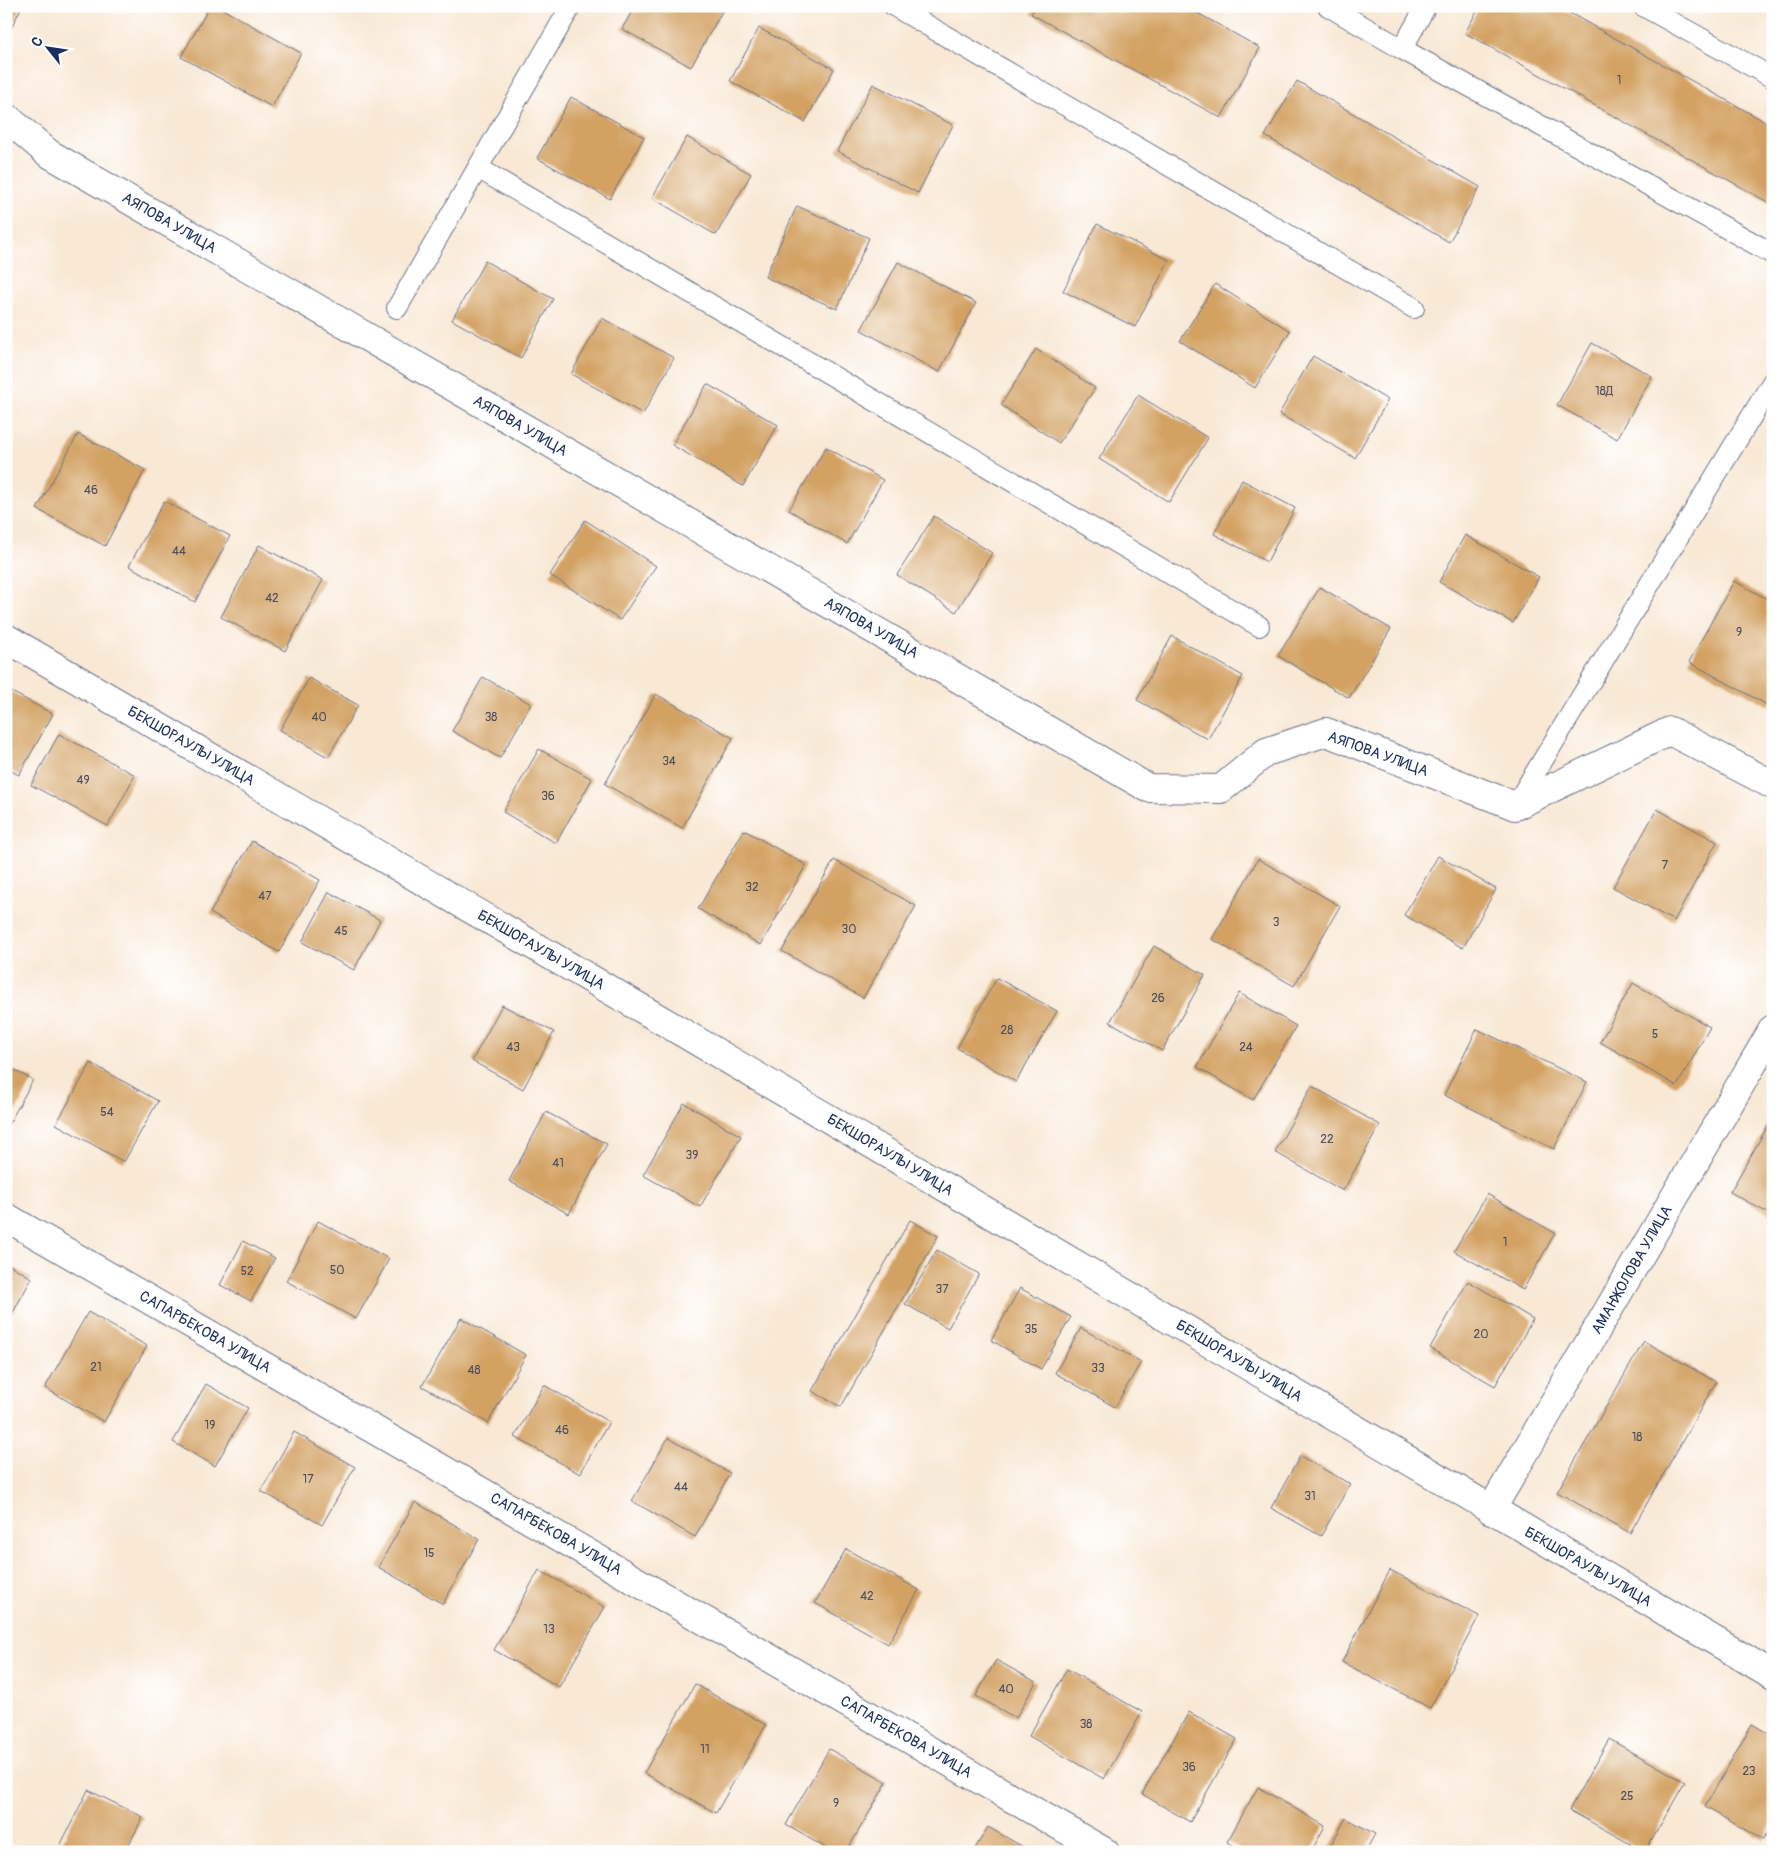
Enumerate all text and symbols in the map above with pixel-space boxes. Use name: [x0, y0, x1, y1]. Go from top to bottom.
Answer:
north arrow: [22, 22, 72, 72]
text: С: [28, 33, 47, 50]
house number: 1: [1617, 73, 1621, 88]
street label: АЯПОВА УЛИЦА: [118, 188, 220, 258]
house number: 18Д: [1595, 384, 1614, 399]
street label: АЯПОВА УЛИЦА: [469, 391, 571, 461]
house number: 46: [84, 483, 98, 498]
house number: 44: [172, 544, 186, 559]
house number: 42: [265, 591, 279, 606]
street label: АЯПОВА УЛИЦА: [820, 593, 922, 663]
house number: 9: [1736, 625, 1742, 640]
street label: БЕКШОРАУЛЫ УЛИЦА: [124, 702, 258, 790]
house number: 40: [311, 710, 327, 725]
house number: 38: [485, 710, 497, 725]
street label: АЯПОВА УЛИЦА: [1325, 727, 1431, 781]
house number: 34: [662, 754, 676, 769]
house number: 49: [76, 773, 90, 788]
house number: 36: [541, 789, 555, 804]
house number: 7: [1662, 858, 1669, 873]
house number: 32: [745, 880, 759, 895]
house number: 47: [258, 889, 272, 904]
street label: БЕКШОРАУЛЫ УЛИЦА: [474, 906, 608, 994]
house number: 3: [1273, 915, 1280, 930]
house number: 30: [842, 922, 856, 937]
house number: 45: [334, 924, 348, 939]
house number: 26: [1151, 991, 1165, 1006]
house number: 28: [1001, 1023, 1013, 1038]
house number: 5: [1652, 1027, 1658, 1042]
house number: 43: [506, 1040, 520, 1055]
house number: 24: [1239, 1040, 1253, 1055]
house number: 54: [100, 1105, 114, 1120]
street label: БЕКШОРАУЛЫ УЛИЦА: [823, 1110, 957, 1200]
house number: 22: [1320, 1132, 1334, 1147]
house number: 39: [686, 1148, 698, 1163]
house number: 41: [552, 1156, 564, 1171]
street label: АМАНЖОЛОВА УЛИЦА: [1587, 1202, 1677, 1338]
house number: 1: [1503, 1235, 1507, 1250]
house number: 50: [330, 1263, 344, 1278]
house number: 52: [240, 1264, 254, 1279]
house number: 37: [935, 1282, 949, 1297]
street label: САПАРБЕКОВА УЛИЦА: [136, 1287, 274, 1378]
street label: БЕКШОРАУЛЫ УЛИЦА: [1172, 1316, 1306, 1406]
house number: 35: [1024, 1322, 1038, 1337]
house number: 20: [1474, 1327, 1488, 1342]
house number: 21: [90, 1360, 102, 1375]
house number: 33: [1091, 1361, 1105, 1376]
house number: 48: [467, 1363, 481, 1378]
house number: 19: [205, 1418, 215, 1433]
house number: 46: [555, 1423, 569, 1438]
house number: 18: [1632, 1430, 1642, 1445]
house number: 17: [302, 1472, 314, 1487]
house number: 44: [674, 1480, 688, 1495]
street label: САПАРБЕКОВА УЛИЦА: [487, 1489, 625, 1580]
house number: 31: [1304, 1489, 1316, 1504]
street label: БЕКШОРАУЛЫ УЛИЦА: [1521, 1523, 1655, 1611]
house number: 15: [423, 1546, 435, 1561]
house number: 42: [860, 1589, 874, 1604]
house number: 13: [543, 1622, 555, 1637]
house number: 40: [998, 1682, 1014, 1697]
street label: САПАРБЕКОВА УЛИЦА: [837, 1692, 975, 1783]
house number: 38: [1080, 1717, 1092, 1732]
house number: 11: [700, 1742, 710, 1757]
house number: 36: [1182, 1760, 1196, 1775]
house number: 23: [1742, 1764, 1756, 1779]
house number: 25: [1620, 1789, 1634, 1804]
house number: 9: [833, 1796, 839, 1811]

